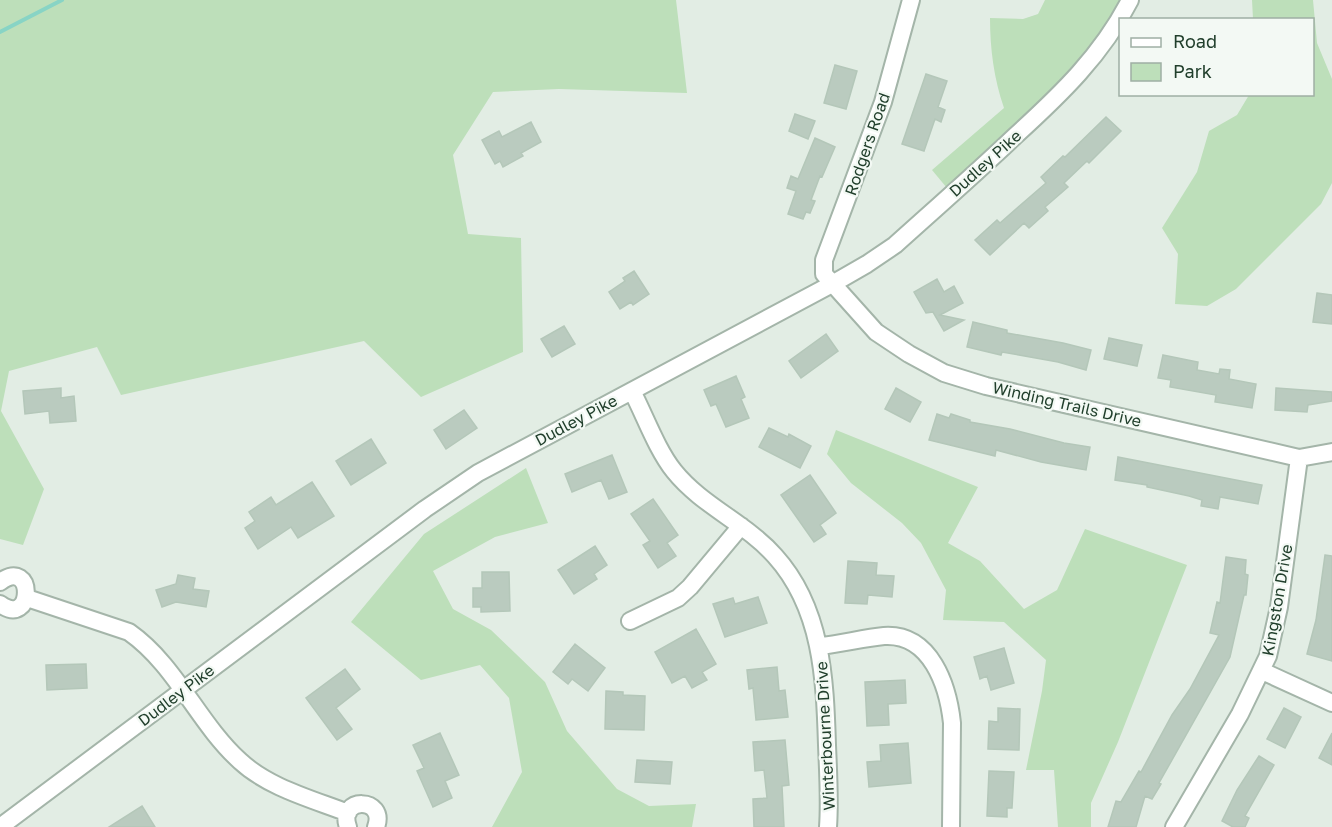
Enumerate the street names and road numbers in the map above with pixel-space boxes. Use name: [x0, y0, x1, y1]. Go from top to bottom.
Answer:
street label: Rodgers Road: [840, 90, 894, 198]
street label: Dudley Pike: [945, 125, 1025, 201]
street label: Winding Trails Drive: [990, 377, 1144, 431]
street label: Dudley Pike: [531, 390, 621, 450]
street label: Kingston Drive: [1257, 543, 1297, 657]
street label: Dudley Pike: [134, 660, 218, 730]
street label: Winterbourne Drive: [811, 661, 839, 811]

